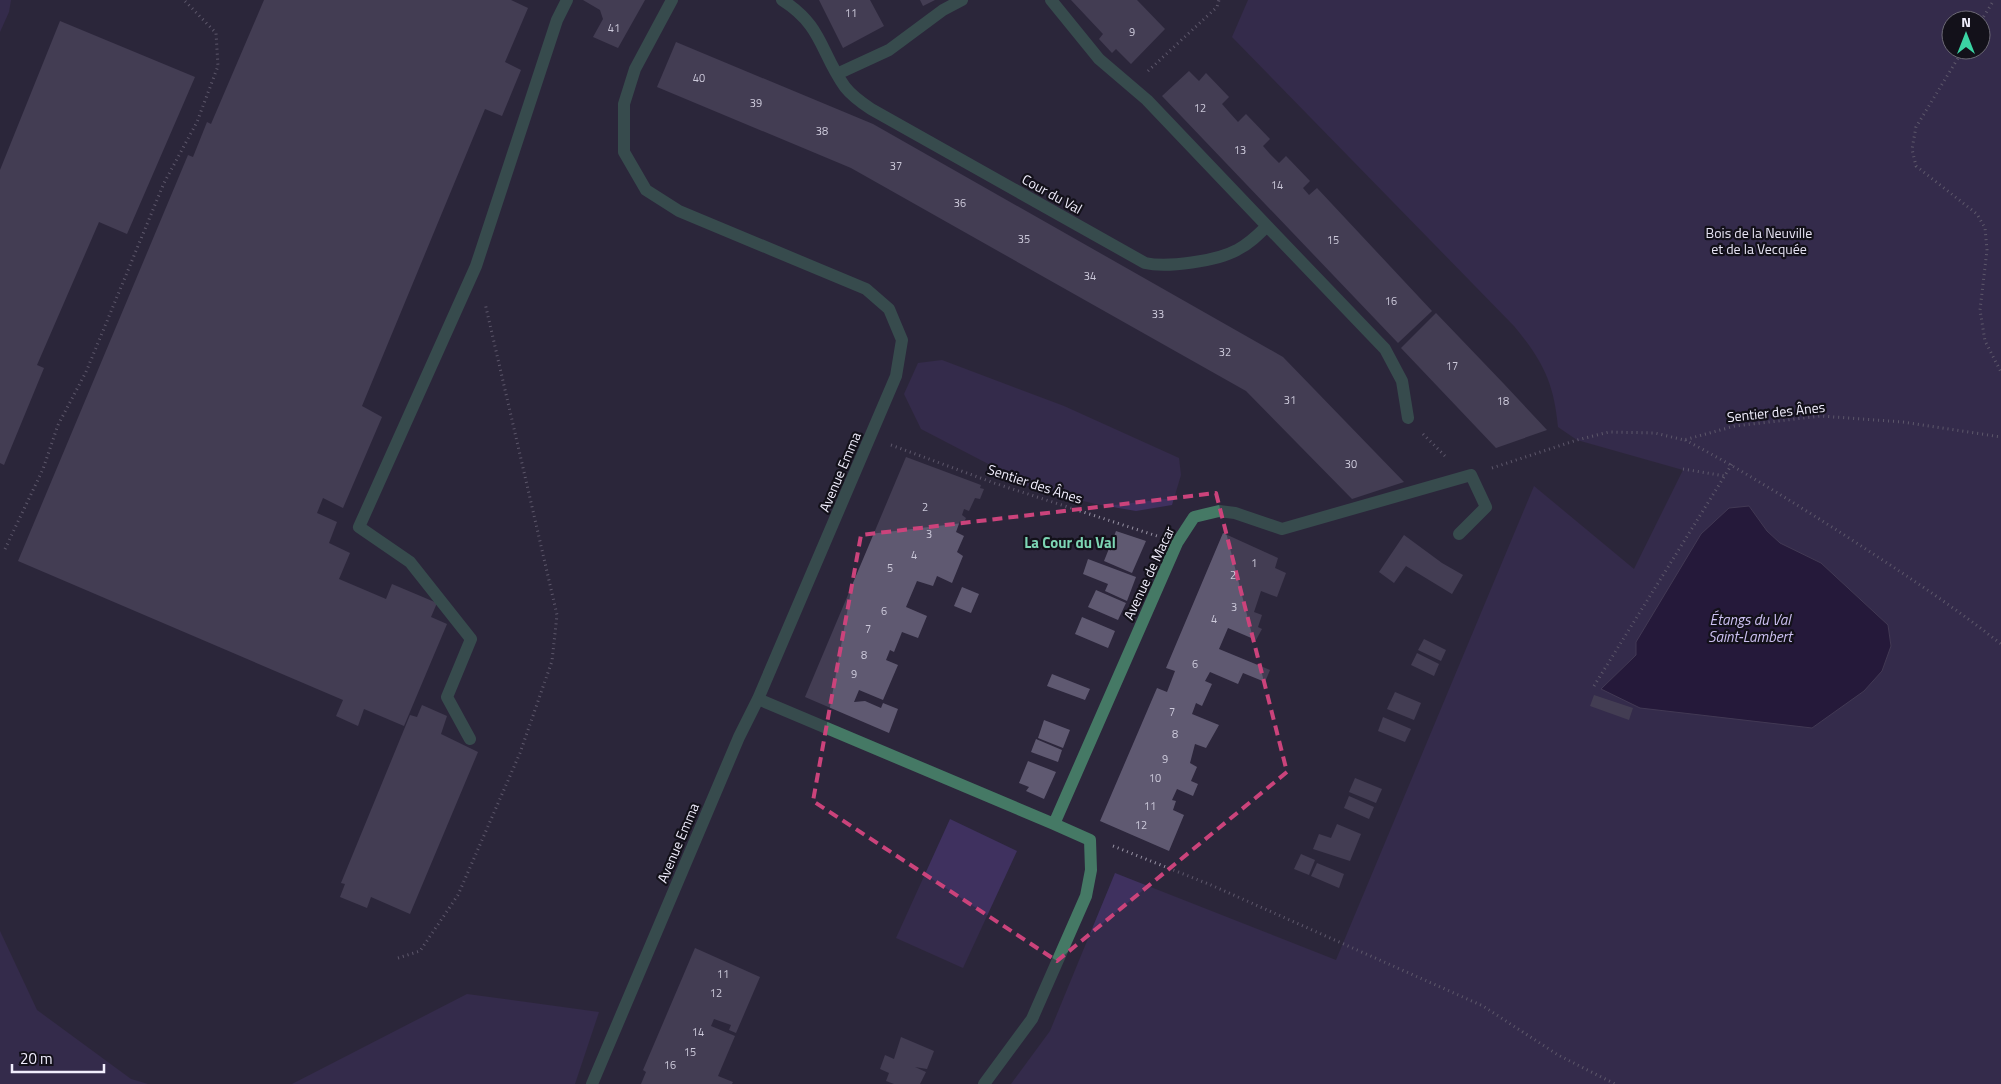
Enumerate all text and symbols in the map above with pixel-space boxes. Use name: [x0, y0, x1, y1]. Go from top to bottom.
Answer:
house number: 11: [845, 5, 857, 21]
north arrow: [1941, 10, 1991, 60]
text: N: [1961, 11, 1971, 32]
house number: 41: [608, 20, 620, 36]
house number: 9: [1129, 24, 1135, 40]
house number: 40: [693, 70, 705, 86]
house number: 39: [750, 95, 762, 111]
house number: 12: [1194, 100, 1206, 116]
house number: 38: [816, 123, 828, 139]
house number: 13: [1234, 142, 1246, 158]
house number: 37: [890, 158, 902, 174]
street label: Cour du Val: [1018, 168, 1086, 219]
house number: 14: [1271, 177, 1283, 193]
house number: 36: [954, 195, 966, 211]
park label: Bois de la Neuville et de la Vecquée: [1706, 222, 1812, 259]
house number: 35: [1018, 231, 1030, 247]
house number: 15: [1327, 232, 1339, 248]
house number: 34: [1084, 268, 1096, 284]
house number: 16: [1385, 293, 1397, 309]
house number: 33: [1152, 306, 1164, 322]
house number: 32: [1219, 344, 1231, 360]
house number: 17: [1446, 358, 1458, 374]
house number: 31: [1284, 392, 1296, 408]
house number: 18: [1497, 393, 1509, 409]
street label: Sentier des Ânes: [1726, 396, 1826, 427]
street label: Avenue Emma: [813, 429, 866, 515]
house number: 30: [1345, 456, 1357, 472]
street label: Sentier des Ânes: [985, 458, 1085, 509]
house number: 2: [922, 499, 928, 515]
street label: Avenue de Macar: [1118, 522, 1180, 623]
house number: 3: [926, 526, 932, 542]
district label: La Cour du Val: [1024, 531, 1116, 554]
house number: 4: [911, 547, 917, 563]
house number: 1: [1251, 555, 1257, 571]
house number: 5: [887, 560, 893, 576]
house number: 2: [1230, 567, 1236, 583]
house number: 3: [1231, 599, 1237, 615]
house number: 6: [881, 603, 887, 619]
water label: Étangs du Val Saint-Lambert: [1708, 608, 1794, 648]
house number: 4: [1211, 611, 1217, 627]
house number: 7: [865, 621, 871, 637]
house number: 8: [861, 647, 867, 663]
house number: 6: [1192, 656, 1198, 672]
house number: 9: [851, 666, 857, 682]
house number: 7: [1169, 704, 1175, 720]
house number: 8: [1172, 726, 1178, 742]
house number: 9: [1162, 751, 1168, 767]
house number: 10: [1149, 770, 1161, 786]
house number: 11: [1144, 798, 1156, 814]
street label: Avenue Emma: [651, 800, 704, 886]
house number: 12: [1135, 817, 1147, 833]
house number: 11: [717, 966, 729, 982]
house number: 12: [710, 985, 722, 1001]
house number: 14: [692, 1024, 704, 1040]
scale bar: [12, 1042, 105, 1074]
house number: 15: [684, 1044, 696, 1060]
text: 20 m: [20, 1047, 53, 1070]
house number: 16: [664, 1057, 676, 1073]

